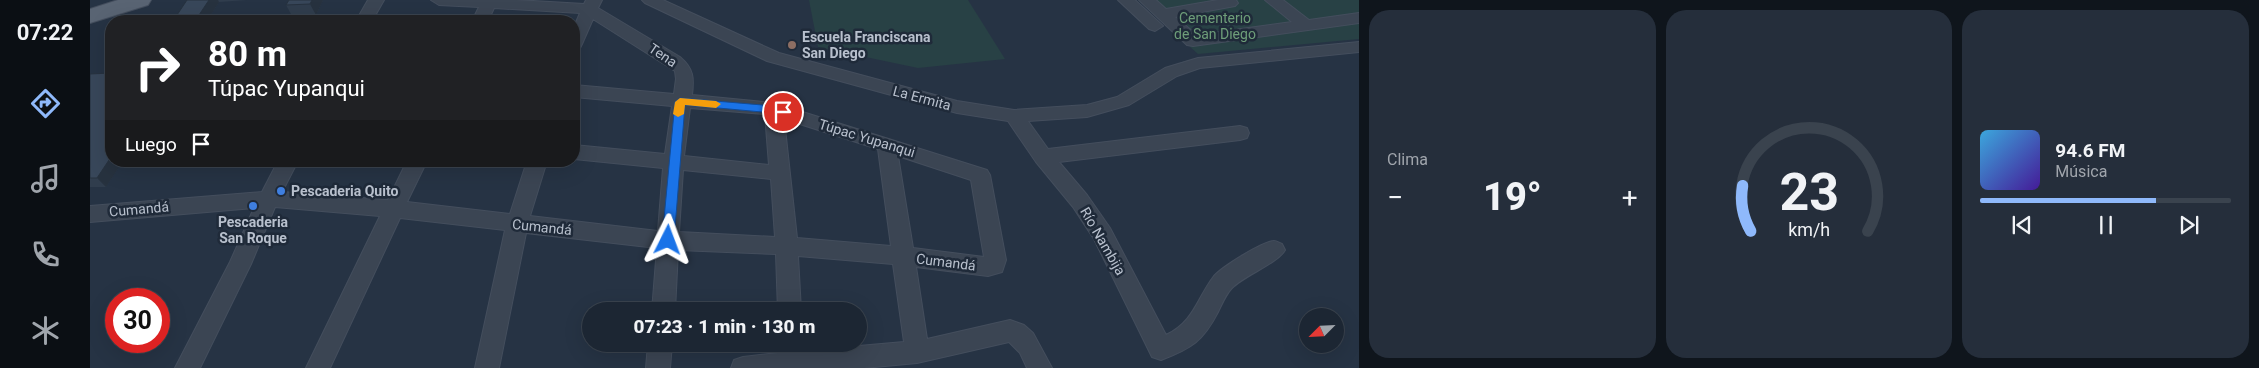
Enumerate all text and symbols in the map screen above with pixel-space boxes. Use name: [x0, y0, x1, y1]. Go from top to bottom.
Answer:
park label: Cementerio de San Diego: [1174, 10, 1256, 42]
text: 07:22: [17, 20, 73, 45]
place label: Escuela Franciscana San Diego: [802, 29, 931, 61]
text: 80 m: [208, 34, 287, 75]
icon: right: [125, 35, 190, 100]
marker: Escuela Franciscana San Diego: [786, 39, 798, 51]
street label: Tena: [646, 40, 680, 70]
text: Túpac Yupanqui: [208, 76, 365, 101]
street label: La Ermita: [891, 83, 953, 113]
icon: directions: [28, 86, 63, 121]
pin: [762, 91, 804, 133]
icon: arrive: [769, 98, 797, 126]
street label: Túpac Yupanqui: [817, 116, 917, 160]
icon: arrive: [187, 130, 215, 158]
text: Luego: [125, 133, 177, 156]
text: 94.6 FM: [2055, 139, 2125, 162]
text: Clima: [1387, 150, 1428, 169]
icon: music: [28, 161, 63, 196]
text: 23: [1779, 162, 1839, 223]
text: Música: [2055, 162, 2107, 181]
text: 19°: [1483, 175, 1542, 219]
text: −: [1387, 181, 1403, 214]
text: +: [1622, 181, 1638, 214]
place label: Pescaderia Quito: [291, 183, 398, 199]
marker: Pescaderia Quito: [275, 185, 287, 197]
street label: Cumandá: [108, 198, 170, 220]
marker: Pescaderia San Roque: [247, 200, 259, 212]
street label: Río Nambija: [1077, 204, 1129, 278]
icon: previous: [2008, 211, 2036, 239]
icon: pause: [2092, 211, 2120, 239]
icon: next: [2175, 211, 2203, 239]
position arrow: [641, 213, 693, 265]
place label: Pescaderia San Roque: [218, 214, 289, 246]
street label: Cumandá: [511, 216, 573, 238]
text: km/h: [1788, 219, 1830, 240]
icon: phone: [28, 237, 63, 272]
street label: Cumandá: [915, 250, 977, 274]
speed limit sign: 30: [105, 288, 170, 353]
north arrow: [1299, 308, 1344, 352]
map controls: [1299, 308, 1344, 353]
icon: climate: [28, 313, 63, 348]
text: 07:23 · 1 min · 130 m: [633, 315, 816, 338]

